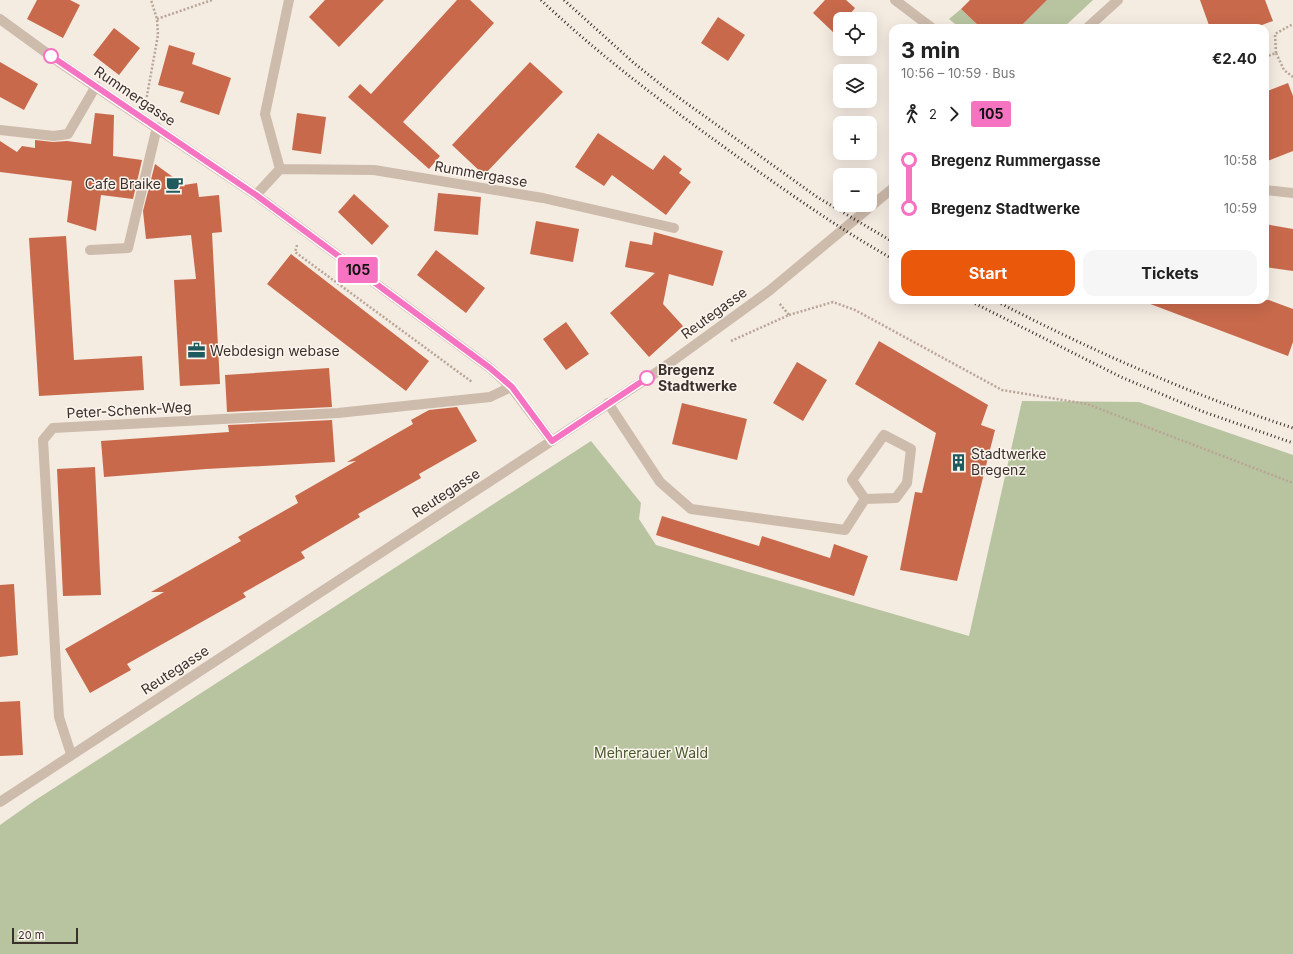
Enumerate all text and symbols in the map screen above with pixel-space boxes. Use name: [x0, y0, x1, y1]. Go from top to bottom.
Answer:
map controls: [833, 12, 877, 212]
button: locate: [833, 12, 877, 56]
text: 3 min: [901, 37, 960, 63]
unlabelled marker: [43, 48, 59, 64]
text: €2.40: [1212, 49, 1257, 68]
street label: Rummergasse: [91, 62, 179, 129]
button: layers: [833, 64, 877, 108]
text: 10:56 – 10:59 · Bus: [901, 65, 1015, 81]
icon: walk: [901, 103, 923, 125]
icon: forward: [943, 103, 965, 125]
text: 105: [979, 105, 1003, 122]
text: 2: [929, 106, 937, 122]
button: +: [833, 116, 877, 160]
text: Bregenz Rummergasse: [931, 151, 1101, 170]
text: 10:58: [1224, 152, 1257, 168]
street label: Rummergasse: [433, 157, 529, 190]
button: −: [833, 168, 877, 212]
cafe icon: Cafe Braike: [164, 174, 184, 194]
place label: Cafe Braike: [85, 175, 161, 192]
text: Bregenz Stadtwerke: [931, 199, 1080, 218]
text: 10:59: [1224, 200, 1257, 216]
button: Start: [901, 250, 1075, 296]
button: Tickets: [1083, 250, 1257, 296]
line badge: 105: [335, 257, 381, 283]
text: 105: [346, 261, 370, 278]
street label: Reutegasse: [677, 283, 750, 342]
office icon: Webdesign webase: [187, 341, 207, 361]
place label: Webdesign webase: [210, 342, 340, 359]
place label: Bregenz Stadtwerke: [658, 361, 737, 394]
marker: Bregenz Stadtwerke: [639, 370, 655, 386]
street label: Peter-Schenk-Weg: [66, 398, 192, 421]
place label: Stadtwerke Bregenz: [971, 445, 1046, 478]
building icon: Stadtwerke Bregenz: [948, 452, 968, 472]
street label: Reutegasse: [409, 464, 483, 521]
street label: Reutegasse: [138, 641, 212, 698]
park label: Mehrerauer Wald: [594, 744, 708, 761]
scale bar: [12, 926, 78, 945]
text: 20 m: [18, 928, 44, 942]

